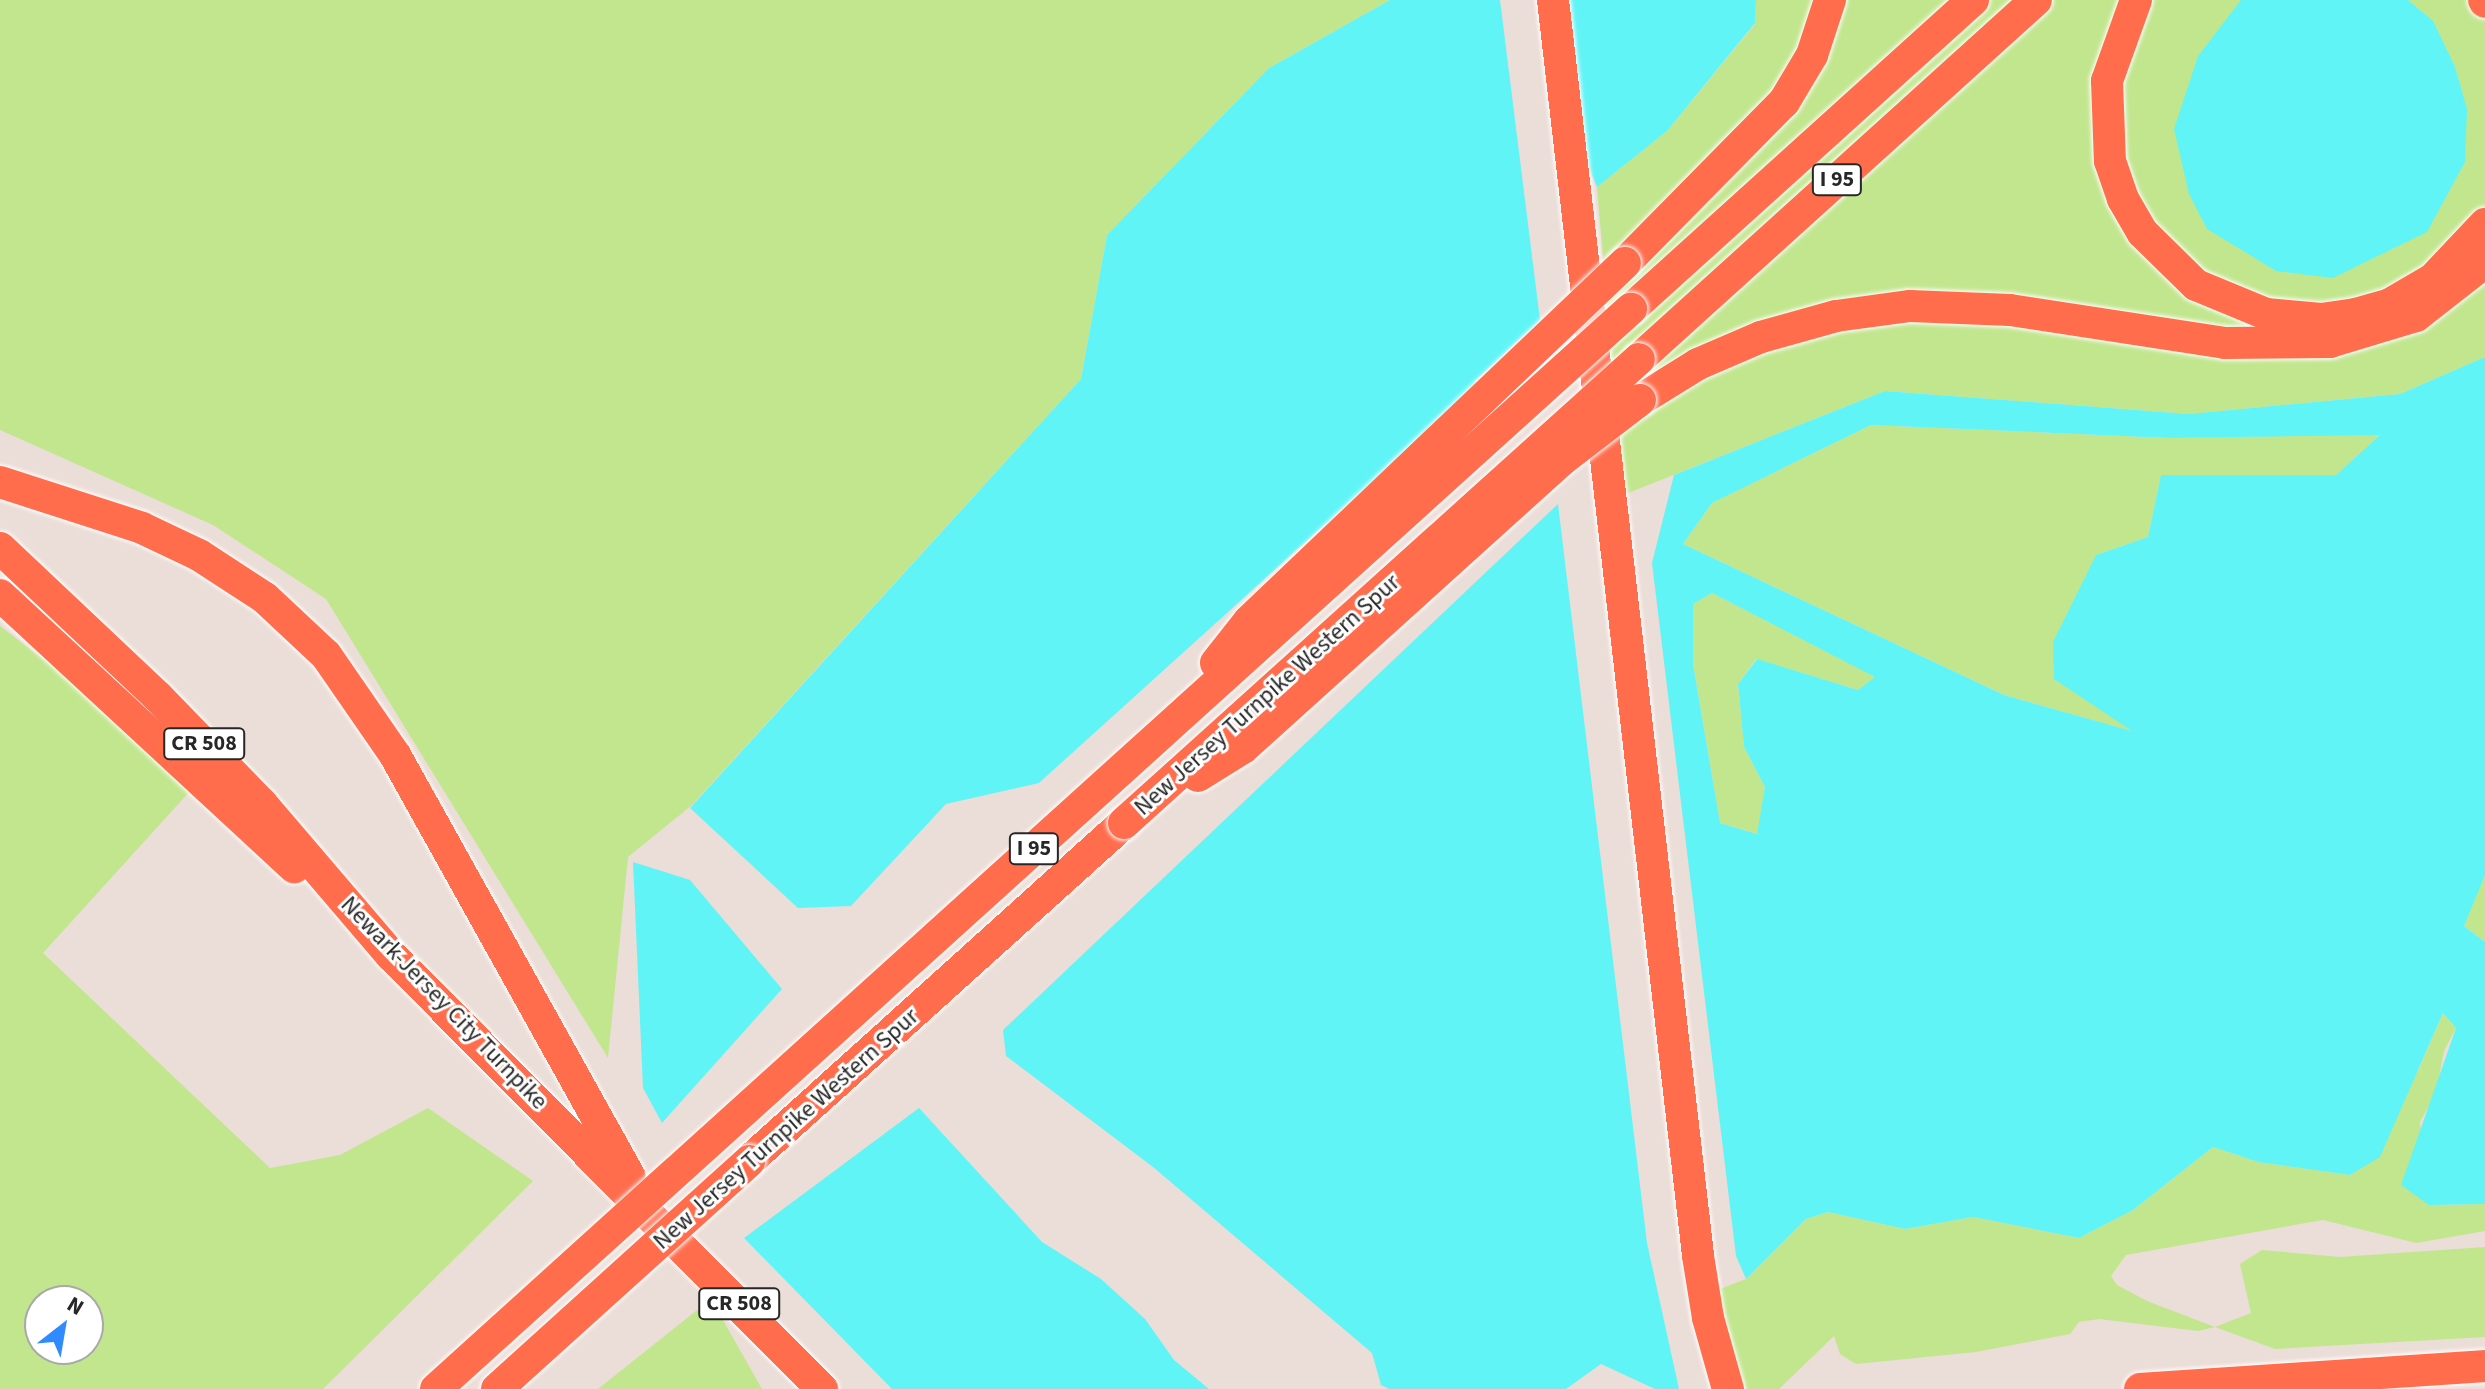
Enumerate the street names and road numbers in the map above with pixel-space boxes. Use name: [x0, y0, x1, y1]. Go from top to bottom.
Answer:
road number: I 95: [1811, 162, 1863, 198]
street label: New Jersey Turnpike Western Spur: [1129, 568, 1405, 822]
road number: CR 508: [162, 726, 246, 762]
road number: I 95: [1008, 831, 1060, 867]
street label: Newark-Jersey City Turnpike: [335, 890, 553, 1116]
street label: New Jersey Turnpike Western Spur: [648, 1002, 924, 1256]
road number: CR 508: [697, 1286, 781, 1322]

